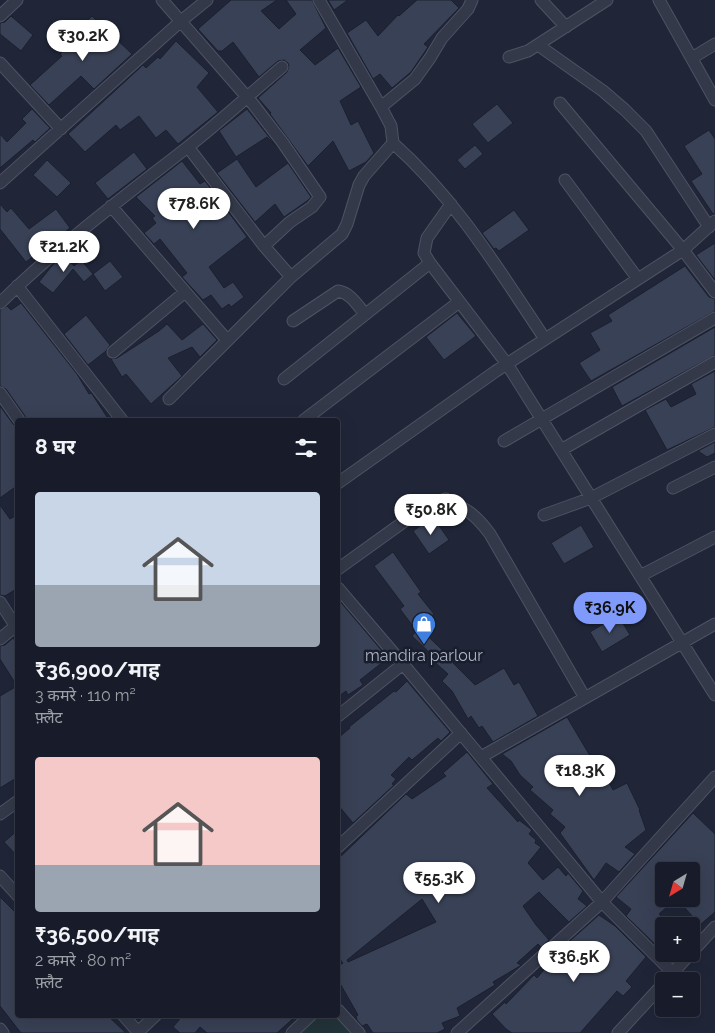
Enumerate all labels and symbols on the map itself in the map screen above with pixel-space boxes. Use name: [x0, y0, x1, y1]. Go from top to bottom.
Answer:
pin: ₹30.2K: [42, 20, 124, 62]
pin: ₹78.6K: [153, 188, 235, 230]
pin: ₹21.2K: [23, 230, 105, 273]
pin: ₹50.8K: [390, 494, 472, 536]
pin: ₹36.9K: [569, 592, 651, 634]
shop icon: mandira parlour: [411, 611, 437, 645]
place label: mandira parlour: [365, 646, 483, 665]
pin: ₹18.3K: [539, 754, 621, 797]
pin: ₹55.3K: [398, 862, 480, 904]
north arrow: [655, 862, 700, 908]
pin: ₹36.5K: [533, 940, 615, 983]

